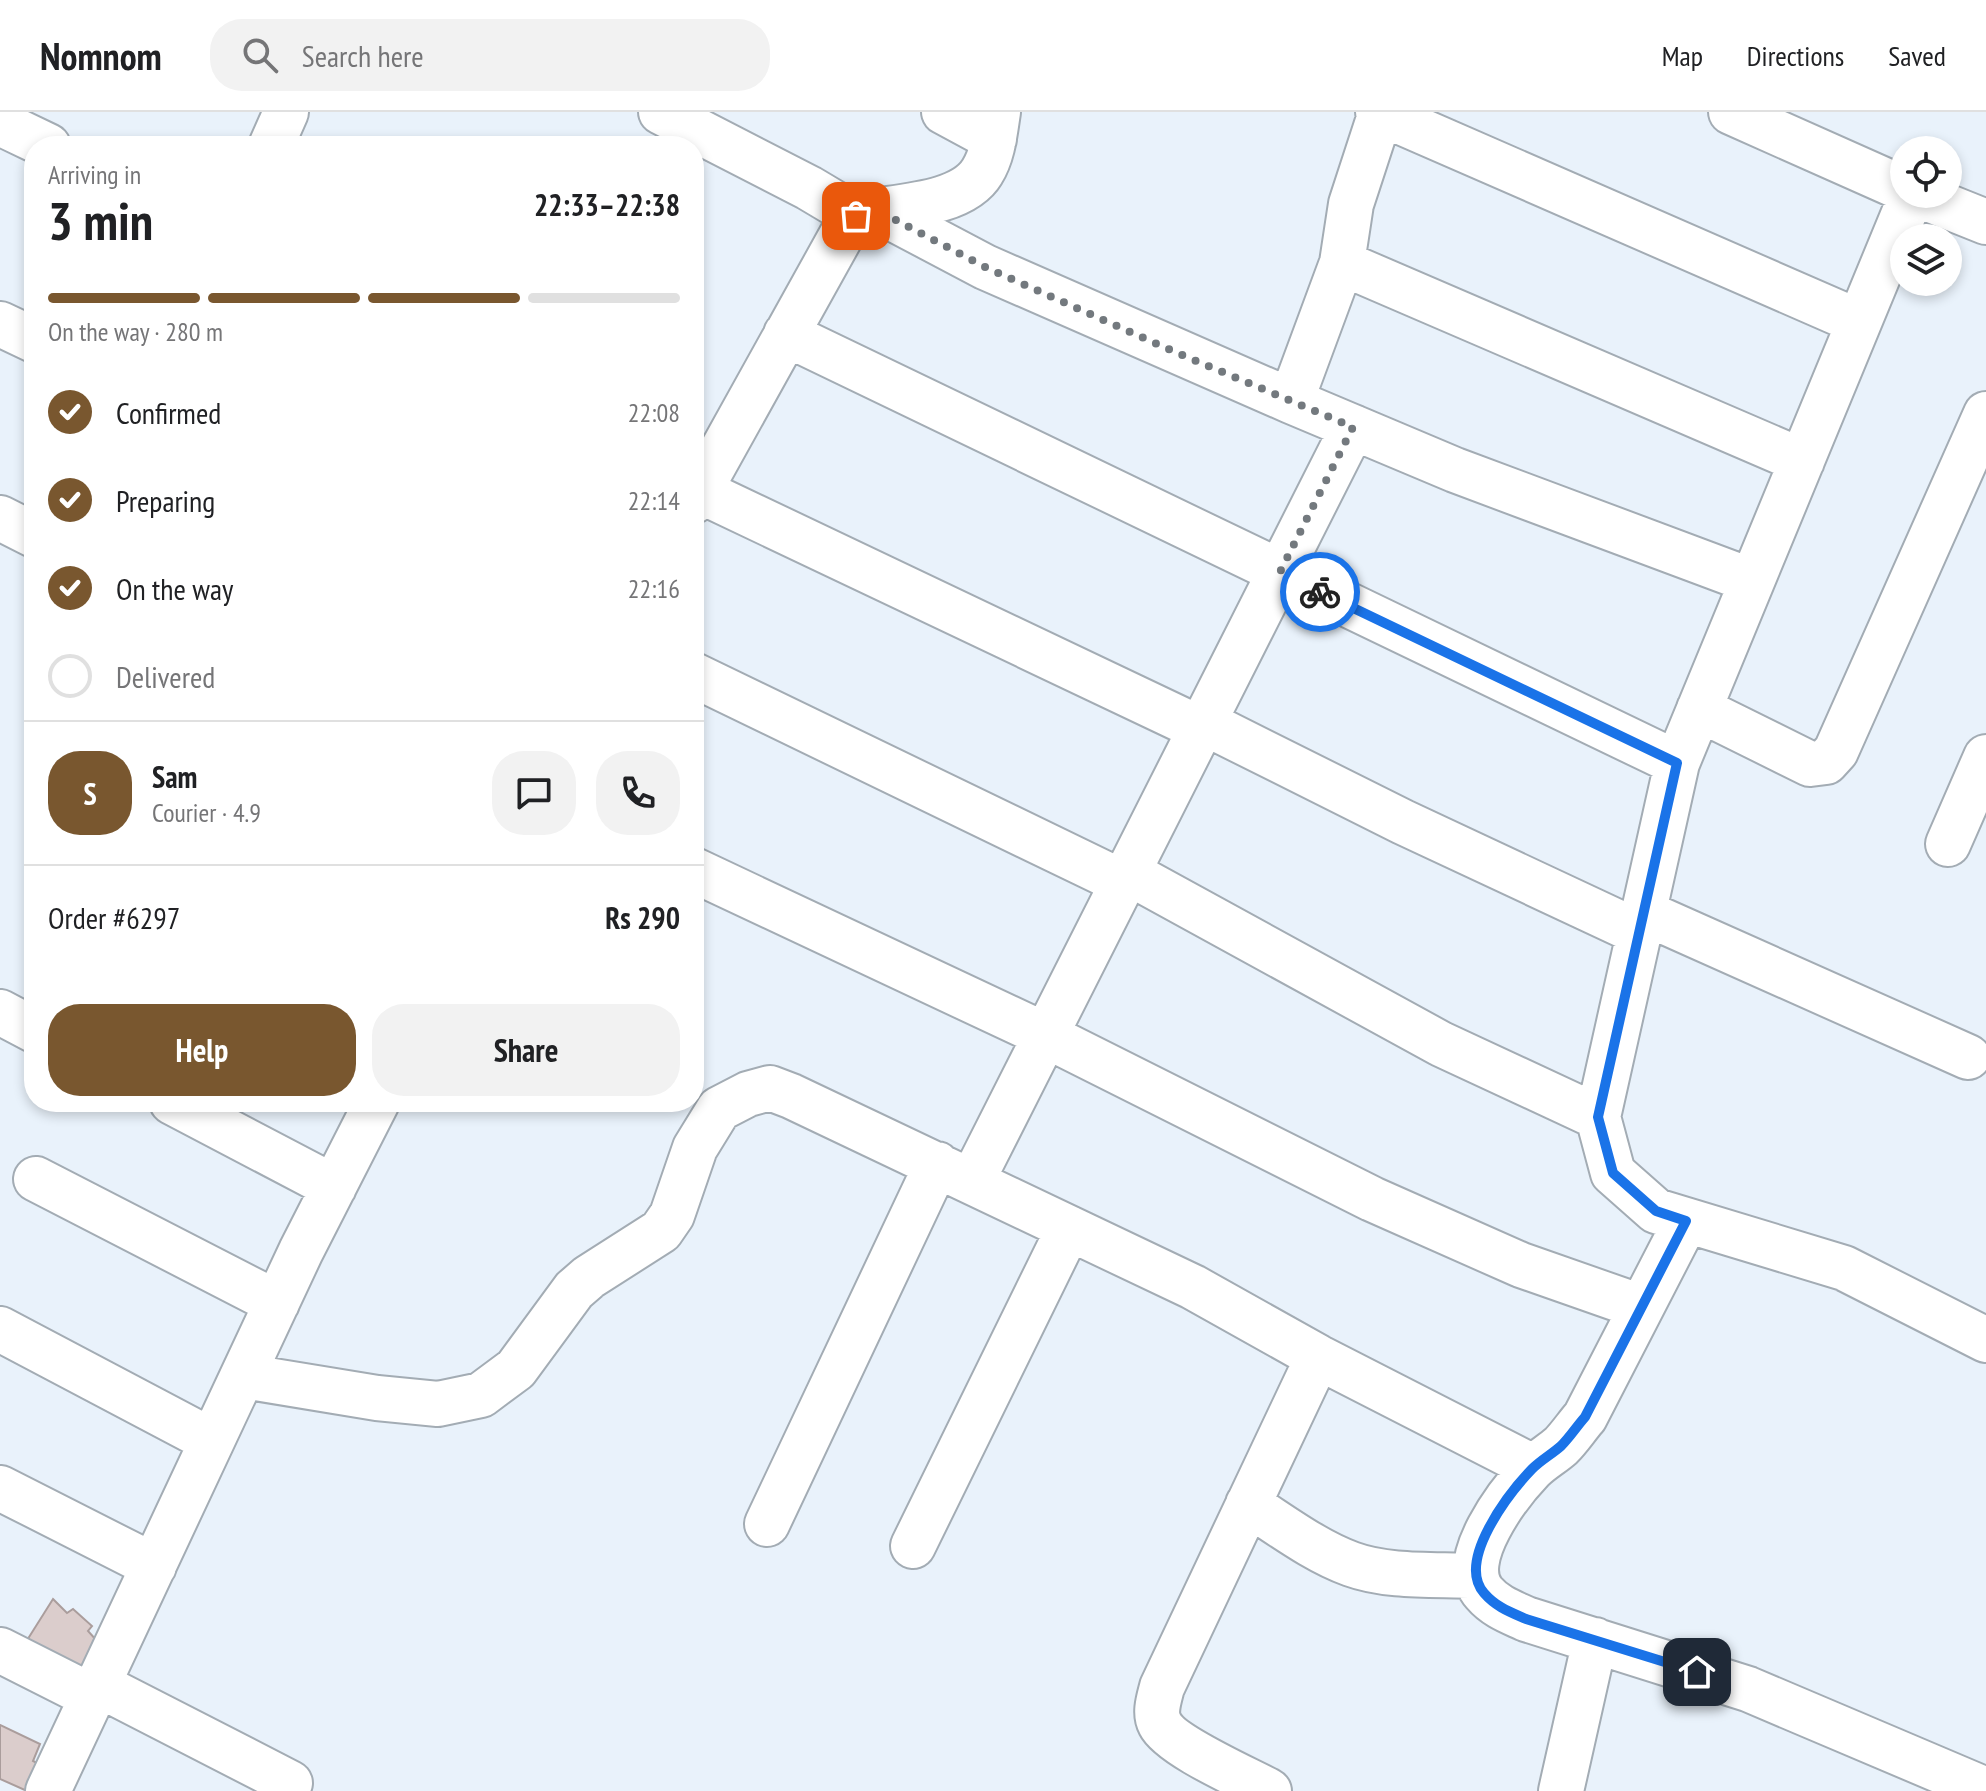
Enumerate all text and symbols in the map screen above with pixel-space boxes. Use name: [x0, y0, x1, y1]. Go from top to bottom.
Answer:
search box: [210, 19, 770, 91]
text: Nomnom: [40, 31, 162, 80]
icon: search: [238, 33, 282, 77]
text: Search here: [302, 36, 424, 75]
text: Map: [1662, 37, 1703, 74]
text: Directions: [1747, 37, 1844, 74]
text: Saved: [1888, 37, 1946, 74]
map controls: [1890, 136, 1962, 296]
button: locate: [1890, 136, 1962, 208]
text: Arriving in: [48, 158, 141, 191]
pin: [822, 182, 890, 250]
text: 22:33–22:38: [534, 185, 680, 224]
text: 3 min: [48, 187, 153, 254]
icon: bag: [834, 194, 878, 238]
button: layers: [1890, 224, 1962, 296]
text: On the way · 280 m: [48, 315, 223, 348]
icon: check: [48, 390, 92, 434]
text: Confirmed: [116, 393, 221, 432]
text: 22:08: [628, 396, 680, 429]
icon: check: [48, 478, 92, 522]
text: Preparing: [116, 481, 215, 520]
text: 22:14: [628, 484, 680, 517]
courier: [1280, 552, 1360, 632]
icon: check: [48, 566, 92, 610]
text: On the way: [116, 569, 233, 608]
icon: bike: [1298, 570, 1342, 614]
text: 22:16: [628, 572, 680, 605]
text: Delivered: [116, 657, 215, 696]
button: chat: [492, 751, 576, 835]
button: phone: [596, 751, 680, 835]
text: Sam: [152, 757, 197, 796]
text: S: [83, 774, 97, 813]
text: Courier · 4.9: [152, 796, 261, 829]
text: Order #6297: [48, 898, 180, 937]
text: Rs 290: [605, 898, 680, 937]
button: Help: [48, 1004, 356, 1096]
button: Share: [372, 1004, 680, 1096]
pin: [1663, 1638, 1731, 1706]
icon: home: [1675, 1650, 1719, 1694]

